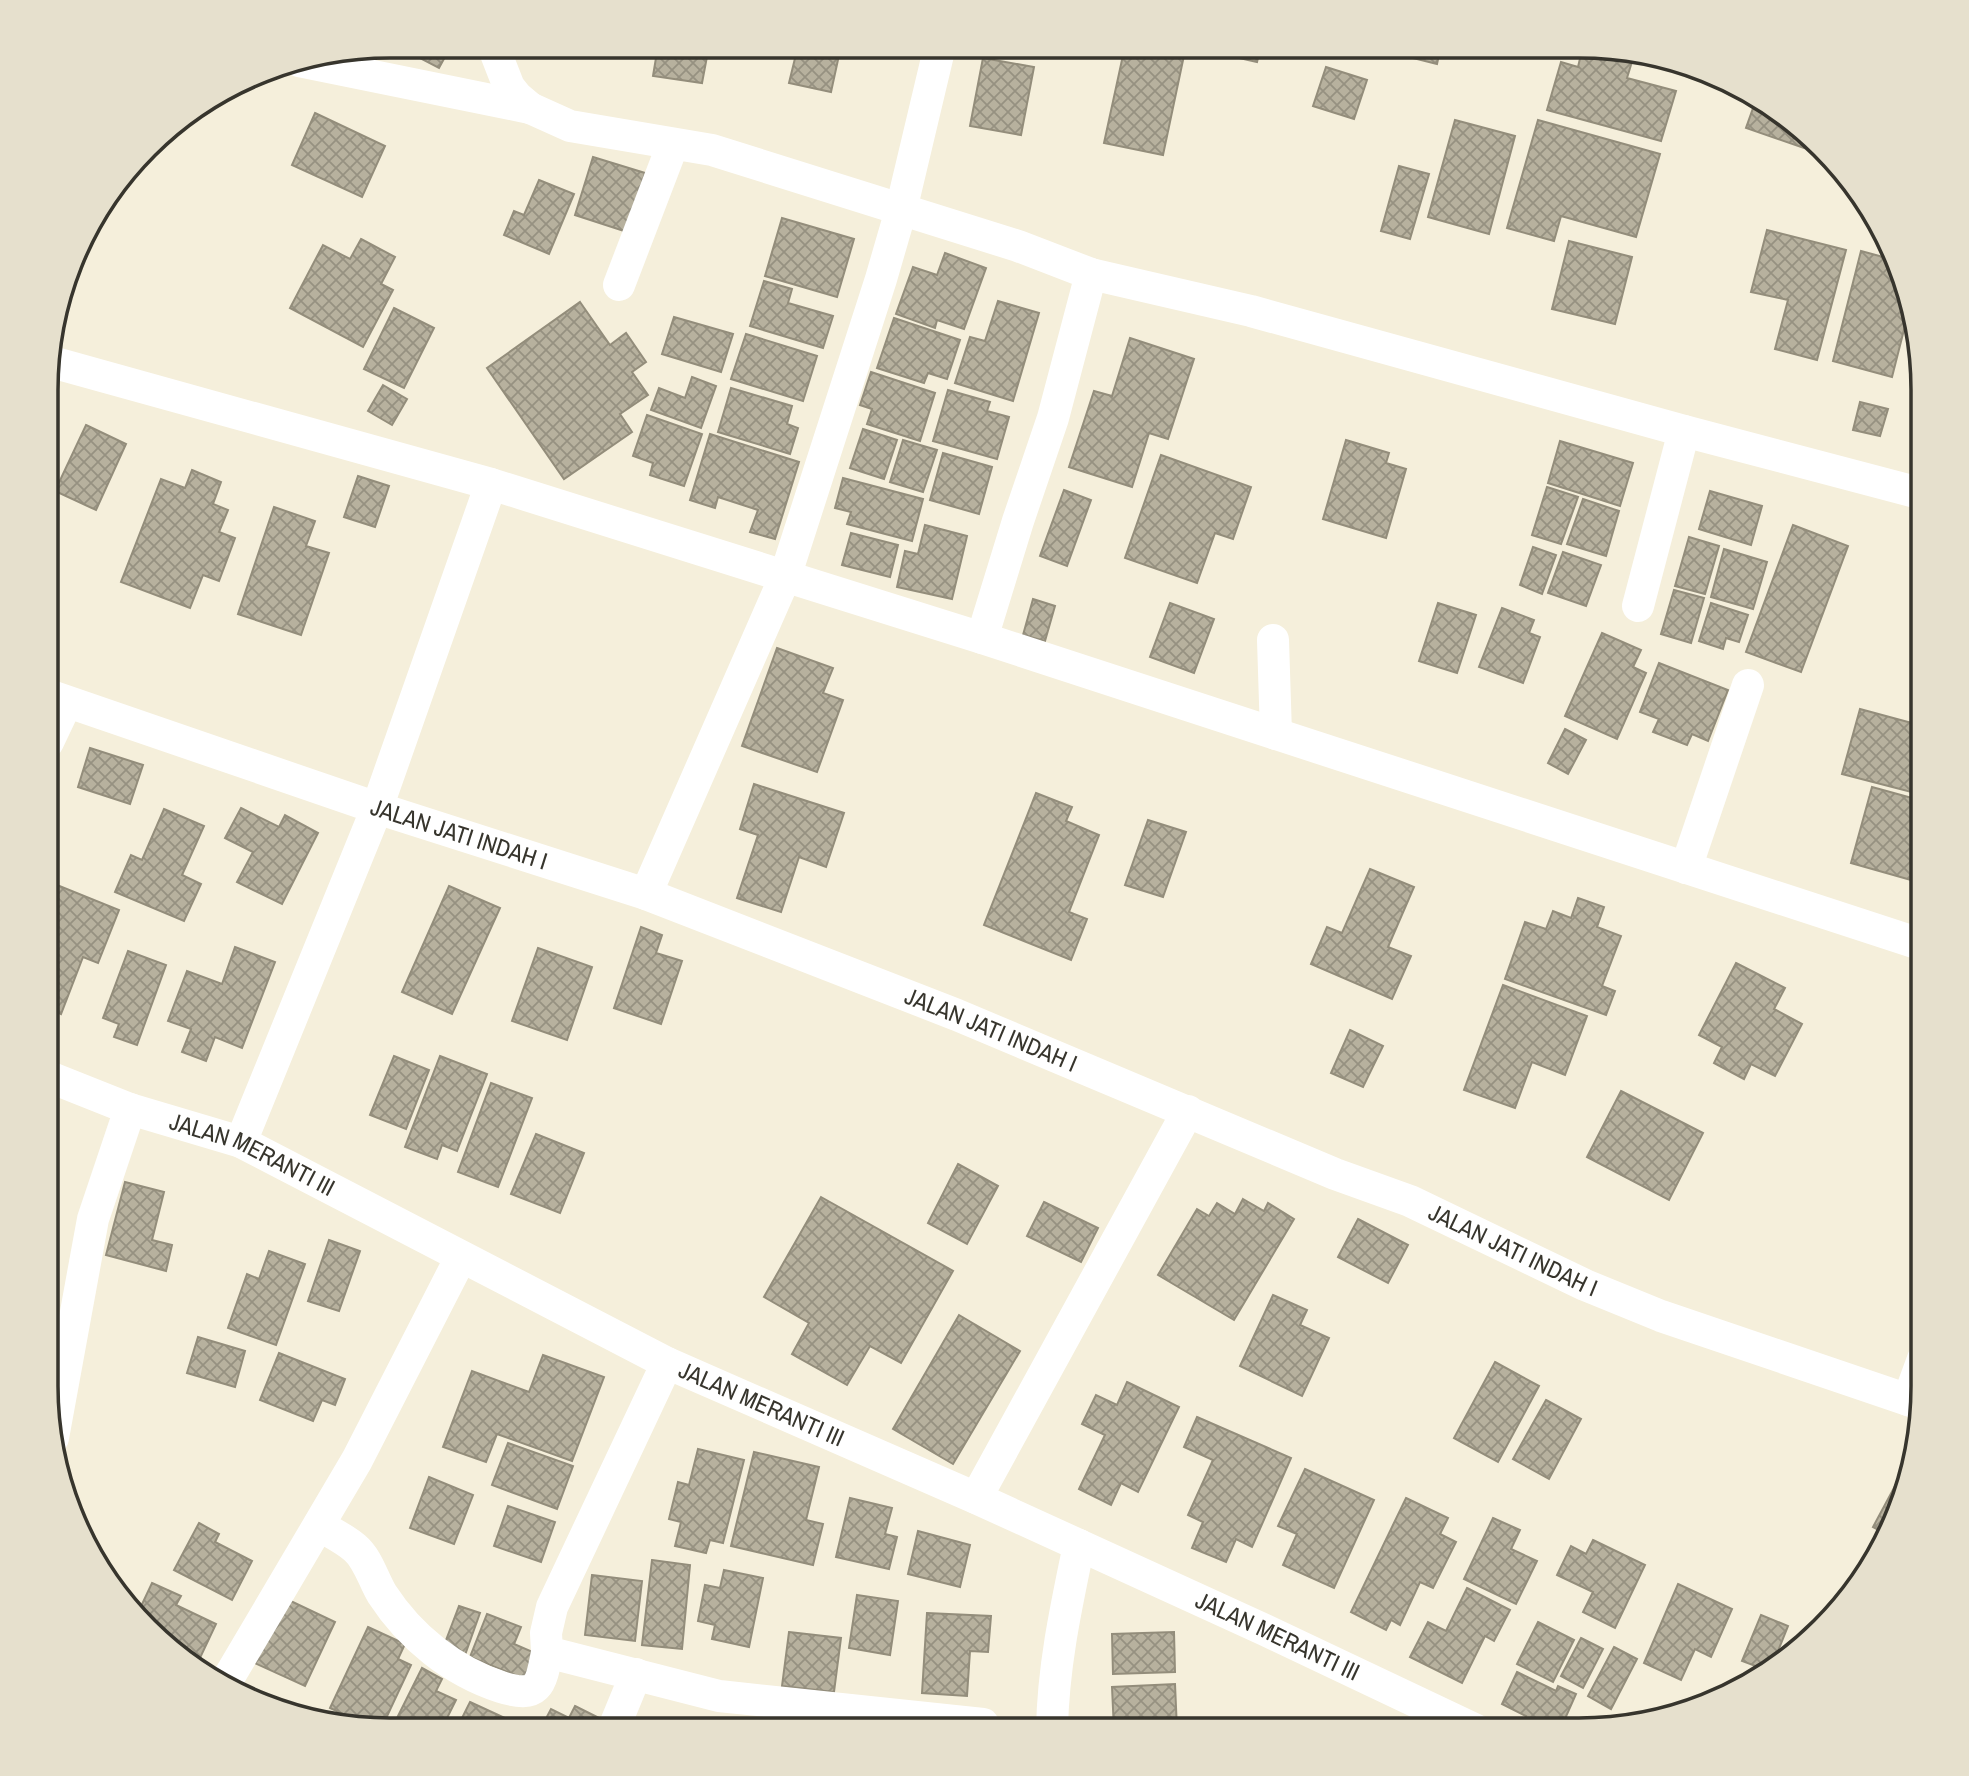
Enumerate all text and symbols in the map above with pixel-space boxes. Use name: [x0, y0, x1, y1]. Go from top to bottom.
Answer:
street label: JALAN JATI INDAH I: [367, 790, 552, 876]
street label: JALAN JATI INDAH I: [901, 979, 1082, 1079]
street label: JALAN MERANTI III: [166, 1105, 341, 1203]
street label: JALAN JATI INDAH I: [1424, 1195, 1602, 1303]
street label: JALAN MERANTI III: [674, 1353, 849, 1453]
street label: JALAN MERANTI III: [1191, 1584, 1365, 1688]

